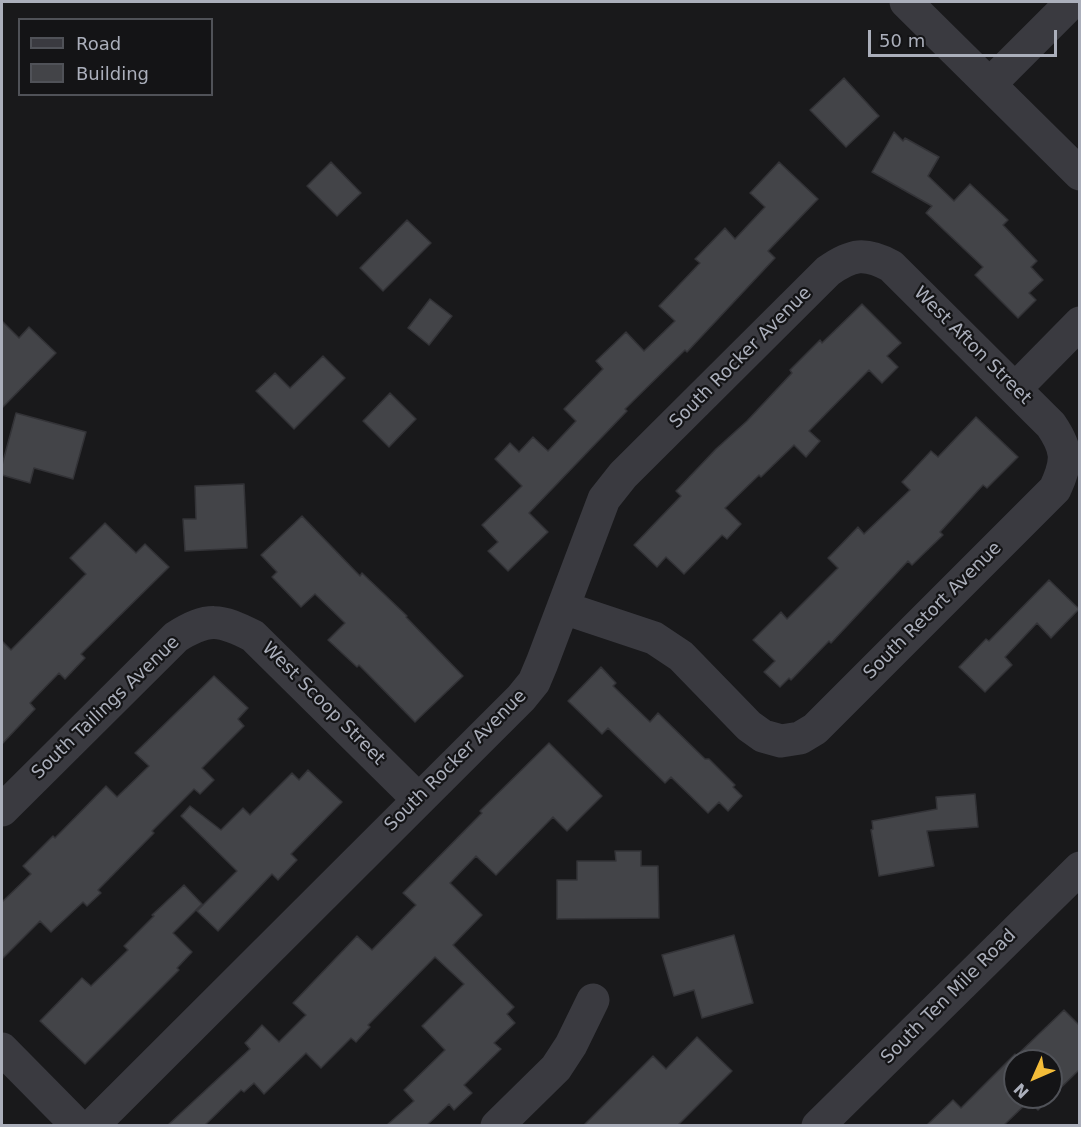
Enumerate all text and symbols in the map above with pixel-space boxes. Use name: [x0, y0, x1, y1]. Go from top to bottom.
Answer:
legend: [18, 18, 213, 96]
scale bar: [871, 18, 1060, 56]
text: 50 m: [879, 30, 925, 51]
text: Road: [76, 33, 121, 54]
text: Building: [76, 63, 149, 84]
street label: South Rocker Avenue: [666, 283, 816, 433]
street label: West Afton Street: [909, 283, 1035, 409]
street label: South Retort Avenue: [860, 538, 1006, 684]
street label: South Tailings Avenue: [28, 632, 184, 784]
street label: West Scoop Street: [257, 638, 389, 770]
street label: South Rocker Avenue: [381, 686, 531, 836]
street label: South Ten Mile Road: [877, 925, 1021, 1069]
north arrow: [1003, 1049, 1063, 1109]
text: N: [1010, 1079, 1033, 1102]

